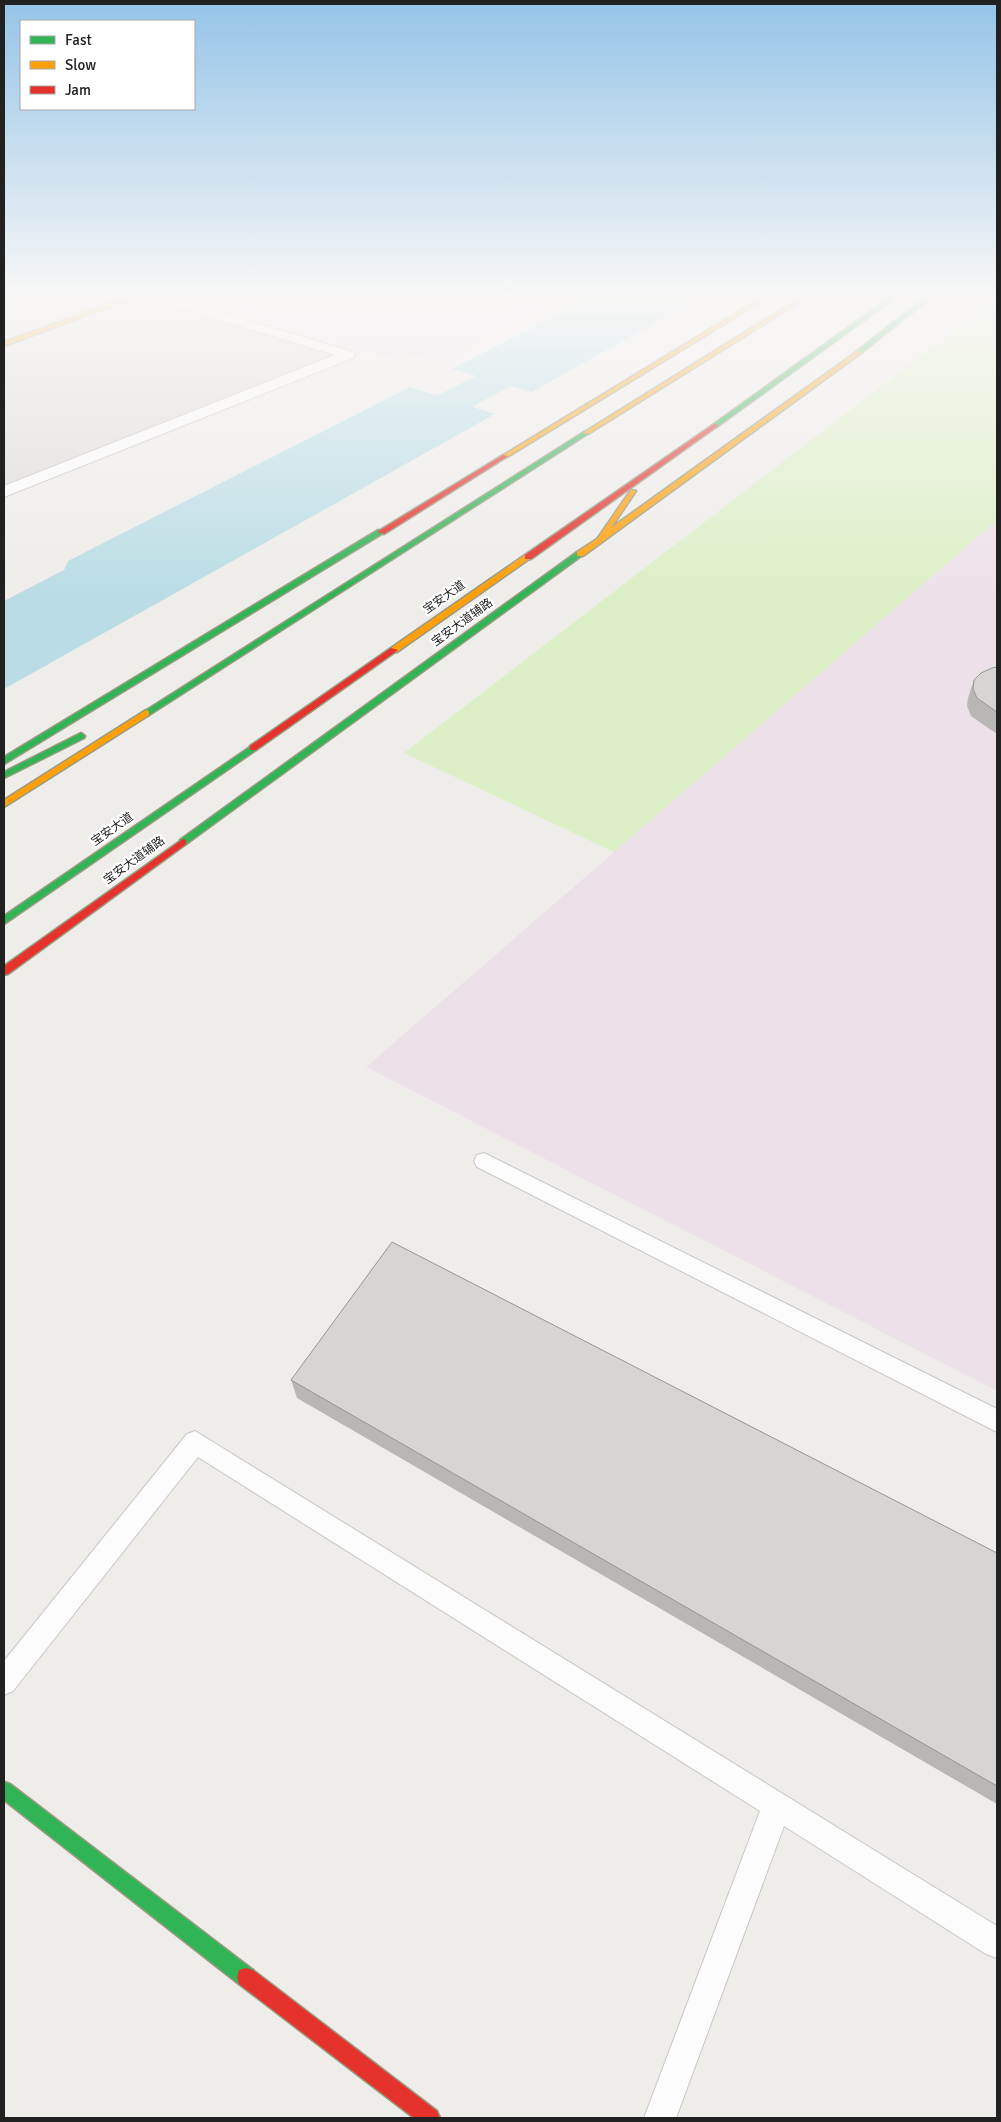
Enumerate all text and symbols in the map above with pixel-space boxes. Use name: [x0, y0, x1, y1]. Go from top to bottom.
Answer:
legend: [20, 20, 195, 110]
text: Fast: [65, 31, 92, 49]
text: Slow: [65, 56, 96, 74]
text: Jam: [65, 81, 91, 99]
street label: 宝安大道: [420, 577, 468, 617]
street label: 宝安大道辅路: [429, 595, 496, 650]
street label: 宝安大道: [88, 809, 136, 849]
street label: 宝安大道辅路: [101, 833, 168, 888]

